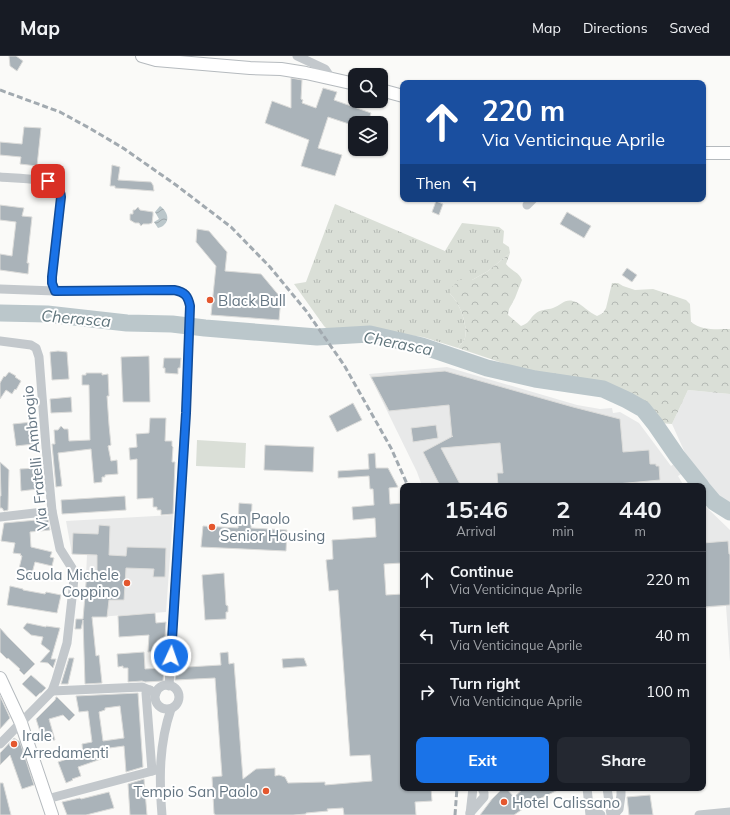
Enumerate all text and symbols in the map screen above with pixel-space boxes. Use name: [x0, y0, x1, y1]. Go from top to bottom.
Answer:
text: Map: [20, 16, 60, 40]
text: Map: [532, 19, 561, 37]
text: Directions: [583, 19, 648, 37]
text: Saved: [670, 19, 710, 37]
map controls: [348, 68, 388, 156]
button: search: [348, 68, 388, 108]
text: 220 m: [482, 93, 565, 128]
icon: ahead: [416, 96, 468, 148]
button: layers: [348, 116, 388, 156]
text: Via Venticinque Aprile: [482, 128, 665, 151]
pin: [31, 164, 65, 198]
icon: arrive: [37, 170, 59, 192]
icon: left: [459, 172, 481, 194]
text: Then: [416, 174, 451, 193]
place label: Black Bull: [218, 291, 286, 310]
marker: Black Bull: [205, 295, 215, 305]
water label: Cherasca: [40, 305, 112, 331]
water label: Cherasca: [362, 327, 435, 360]
street label: Via Fratelli Ambrogio: [18, 384, 52, 532]
text: 15:46: [444, 494, 508, 524]
text: 2: [556, 494, 570, 524]
text: 440: [619, 494, 662, 524]
place label: San Paolo Senior Housing: [220, 509, 325, 545]
marker: San Paolo Senior Housing: [207, 522, 217, 532]
text: Arrival: [456, 523, 496, 539]
text: min: [552, 523, 574, 539]
text: m: [634, 523, 646, 539]
text: Continue: [450, 562, 513, 581]
place label: Scuola Michele Coppino: [16, 565, 119, 601]
icon: ahead: [416, 569, 438, 591]
text: 220 m: [646, 570, 690, 589]
marker: Scuola Michele Coppino: [122, 578, 132, 588]
text: Via Venticinque Aprile: [450, 581, 582, 597]
text: Turn left: [450, 618, 509, 637]
icon: left: [416, 625, 438, 647]
text: 40 m: [655, 626, 690, 645]
position arrow: [150, 635, 192, 677]
text: Via Venticinque Aprile: [450, 637, 582, 653]
text: Turn right: [450, 674, 520, 693]
icon: right: [416, 681, 438, 703]
text: 100 m: [646, 682, 690, 701]
text: Via Venticinque Aprile: [450, 693, 582, 709]
place label: Irale Arredamenti: [22, 726, 109, 762]
button: Exit: [416, 737, 549, 783]
button: Share: [557, 737, 690, 783]
marker: Irale Arredamenti: [9, 739, 19, 749]
place label: Tempio San Paolo: [134, 782, 258, 801]
marker: Tempio San Paolo: [261, 786, 271, 796]
place label: Hotel Calissano: [512, 793, 620, 812]
marker: Hotel Calissano: [499, 797, 509, 807]

